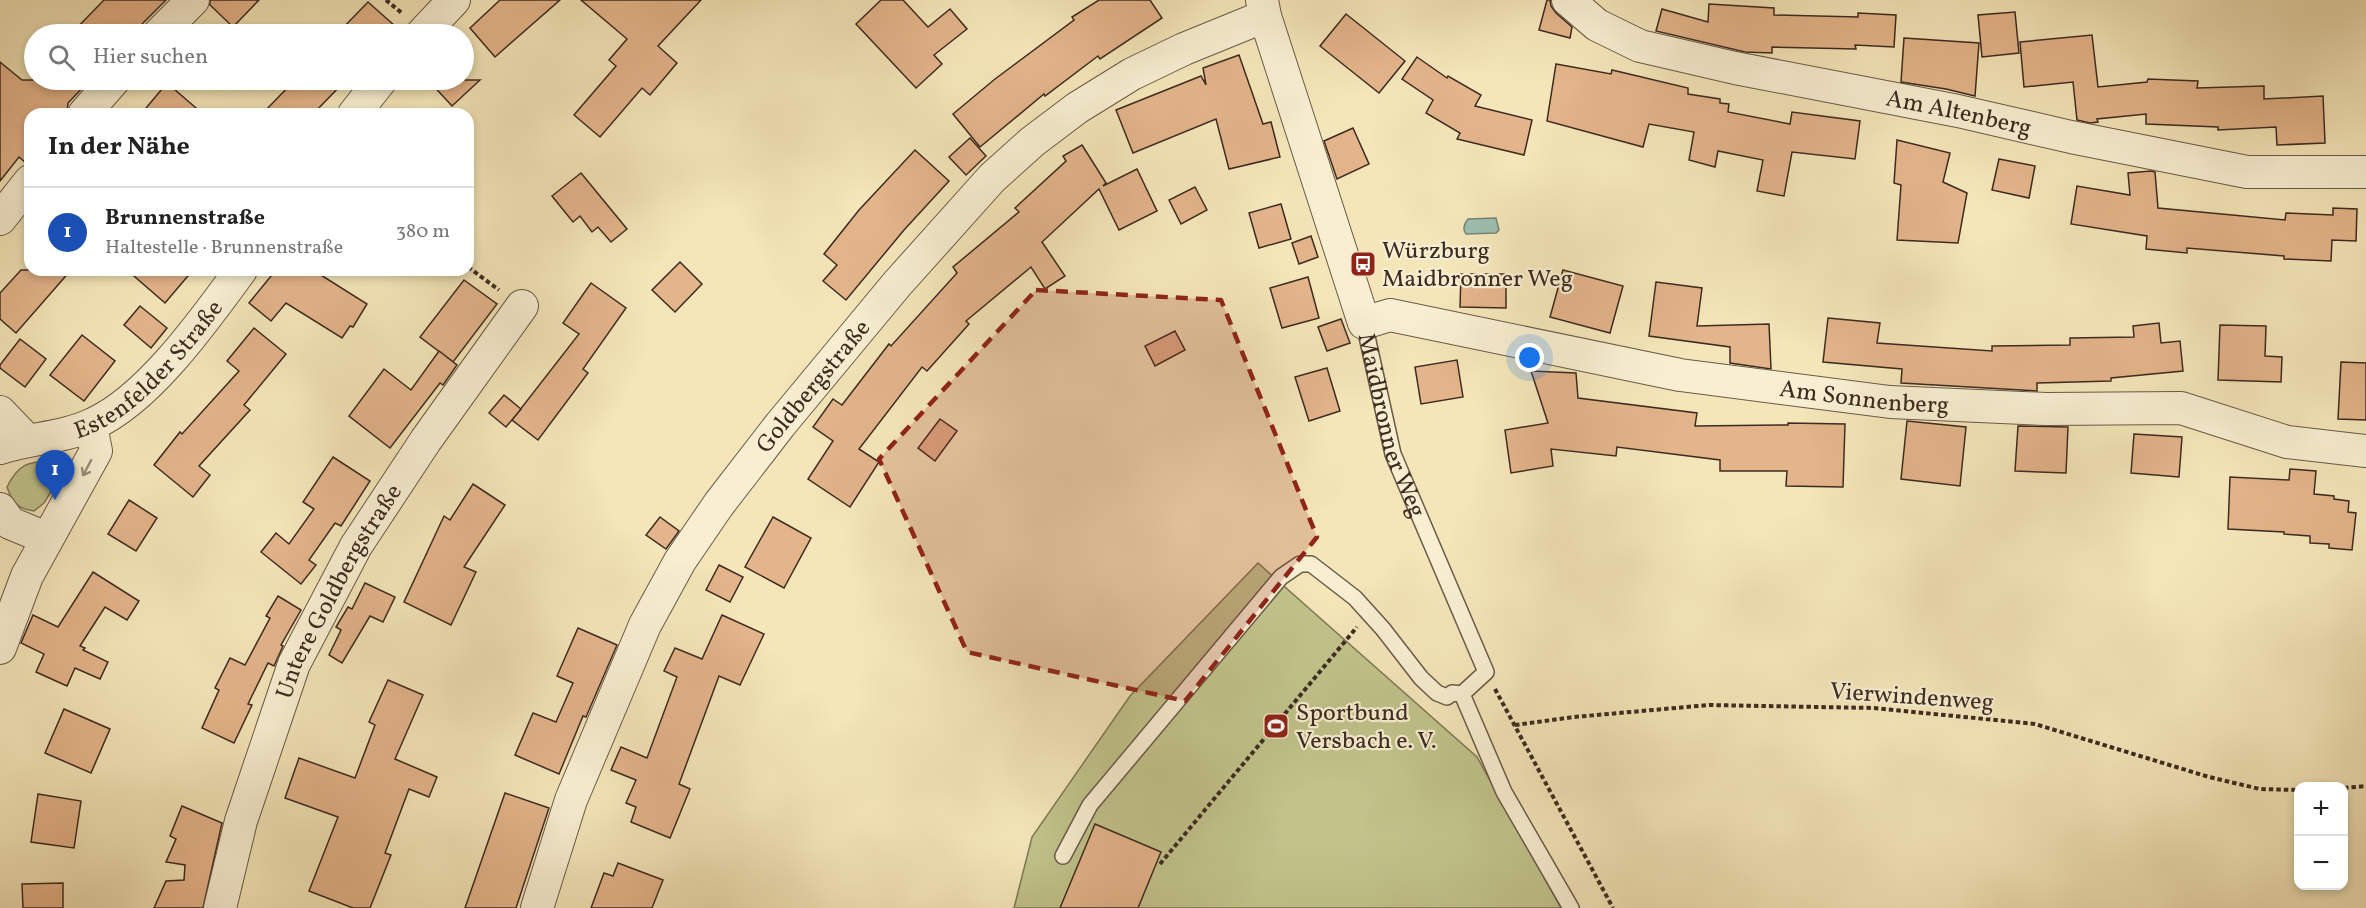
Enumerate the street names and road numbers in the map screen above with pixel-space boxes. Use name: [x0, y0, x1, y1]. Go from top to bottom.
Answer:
street label: Am Altenberg: [1883, 83, 2035, 146]
street label: Estenfelder Straße: [70, 294, 232, 449]
street label: Goldbergstraße: [749, 313, 880, 461]
street label: Maidbronner Weg: [1348, 330, 1433, 523]
street label: Am Sonnenberg: [1777, 373, 1950, 424]
street label: Untere Goldbergstraße: [268, 478, 411, 704]
street label: Vierwindenweg: [1829, 675, 1995, 721]

